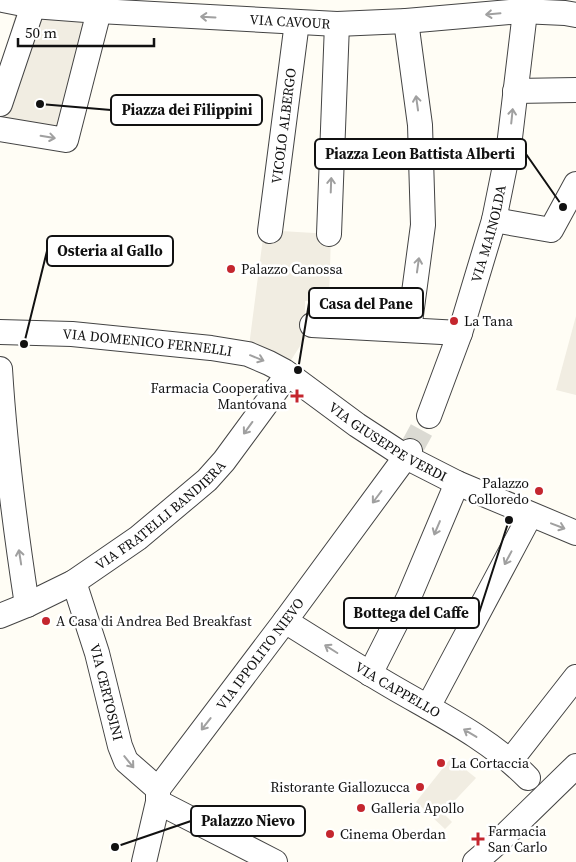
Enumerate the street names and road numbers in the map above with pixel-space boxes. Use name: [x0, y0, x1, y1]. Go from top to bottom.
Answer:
street label: VIA CAVOUR: [249, 9, 331, 34]
street label: VICOLO ALBERGO: [266, 67, 301, 185]
street label: VIA MAINOLDA: [466, 183, 511, 285]
street label: VIA DOMENICO FERNELLI: [62, 324, 234, 361]
street label: VIA GIUSEPPE VERDI: [324, 397, 451, 486]
street label: VIA FRATELLI BANDIERA: [91, 455, 231, 575]
street label: VIA IPPOLITO NIEVO: [211, 594, 309, 714]
street label: VIA CERTOSINI: [85, 641, 128, 743]
street label: VIA CAPPELLO: [351, 657, 444, 722]

